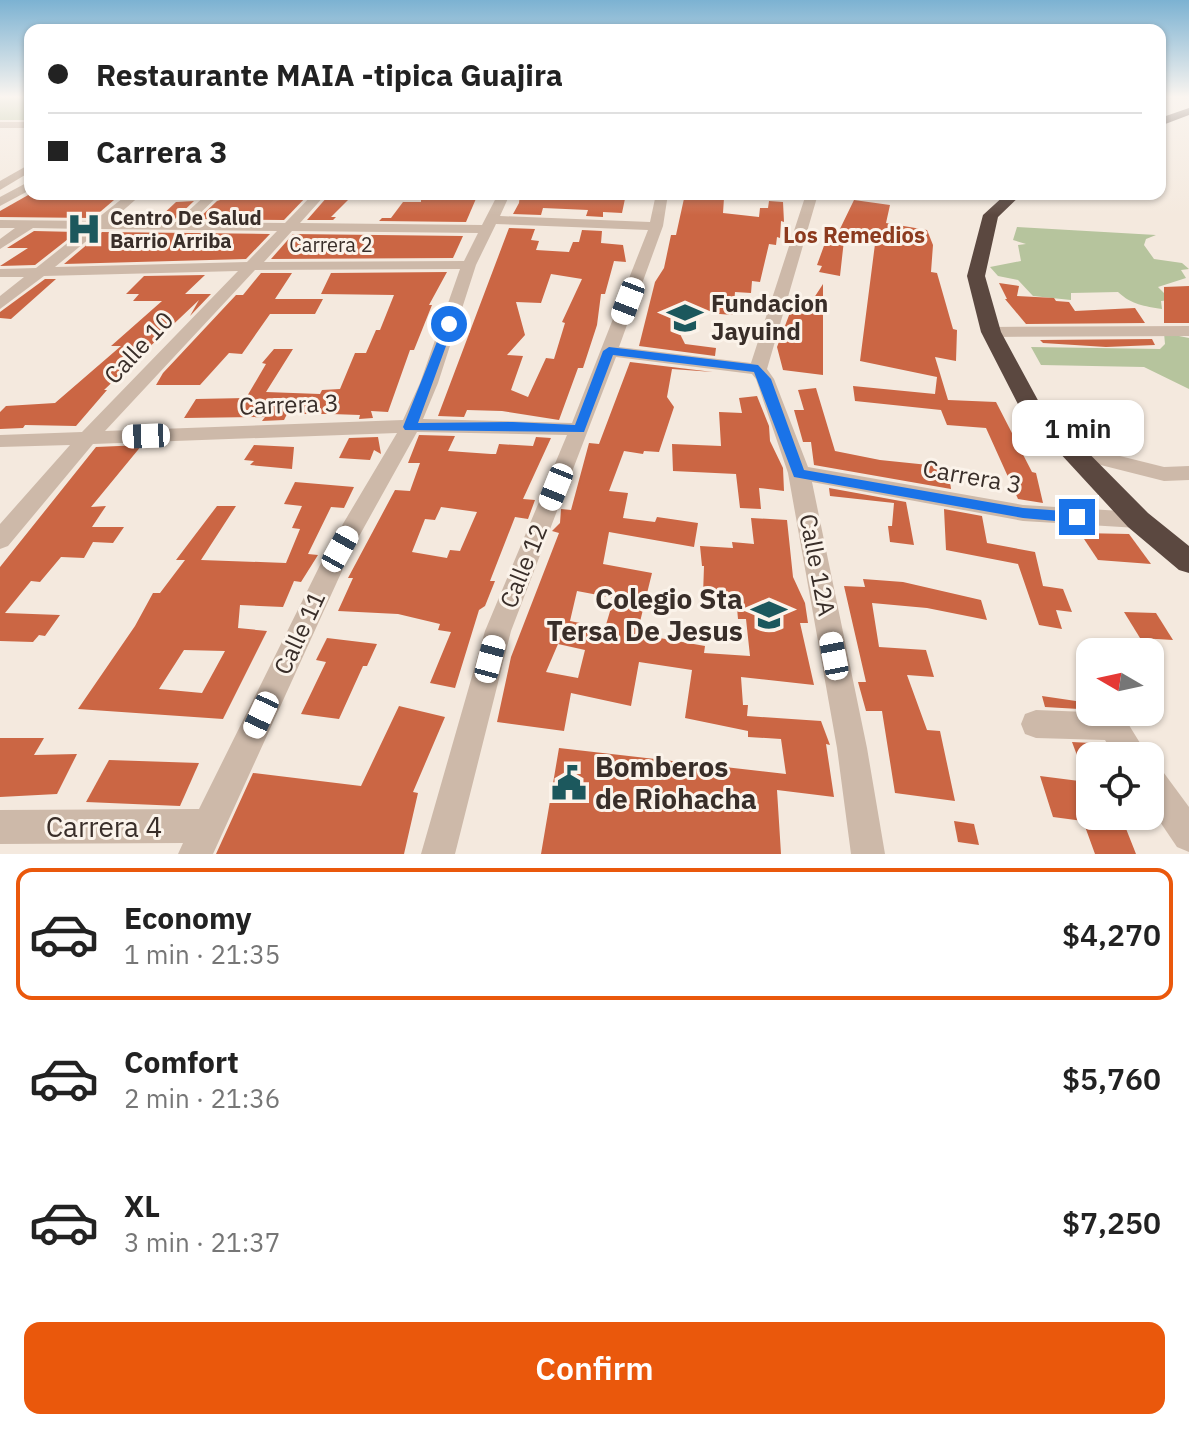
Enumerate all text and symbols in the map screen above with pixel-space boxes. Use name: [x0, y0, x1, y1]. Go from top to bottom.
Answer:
text: Restaurante MAIA -tipica Guajira: [96, 55, 563, 94]
text: Carrera 3: [96, 132, 227, 171]
place label: Centro De Salud Barrio Arriba: [110, 204, 262, 254]
hospital icon: Centro De Salud Barrio Arriba: [65, 210, 103, 248]
district label: Los Remedios: [783, 220, 925, 249]
street label: Carrera 2: [289, 231, 373, 258]
car: [608, 274, 648, 328]
place label: Fundacion Jayuind: [711, 287, 828, 347]
school or university icon: Fundacion Jayuind: [666, 299, 704, 337]
street label: Calle 10: [96, 304, 180, 391]
route start: [431, 306, 467, 342]
street label: Carrera 3: [238, 386, 339, 422]
callout: 1 min: [1011, 401, 1143, 457]
text: 1 min: [1044, 411, 1112, 445]
car: [122, 423, 170, 449]
street label: Carrera 3: [920, 452, 1024, 500]
car: [536, 460, 576, 514]
route end: [1059, 499, 1095, 535]
street label: Calle 12A: [792, 511, 844, 619]
street label: Calle 12: [492, 519, 554, 613]
car: [318, 522, 362, 576]
place label: Colegio Sta Tersa De Jesus: [547, 580, 743, 649]
street label: Calle 11: [266, 586, 332, 679]
school or university icon: Colegio Sta Tersa De Jesus: [750, 596, 788, 634]
car: [818, 630, 850, 682]
car: [472, 633, 508, 685]
north arrow: [1076, 638, 1164, 726]
map controls: [1076, 638, 1164, 830]
car: [240, 688, 282, 742]
button: locate: [1076, 742, 1164, 830]
place label: Bomberos de Riohacha: [595, 748, 757, 817]
public building icon: Bomberos de Riohacha: [550, 764, 588, 802]
street label: Carrera 4: [46, 808, 162, 845]
icon: car: [28, 898, 100, 970]
text: Economy: [124, 898, 252, 937]
text: $4,270: [1062, 915, 1161, 954]
text: 1 min · 21:35: [124, 937, 280, 971]
icon: car: [28, 1042, 100, 1114]
text: Comfort: [124, 1042, 239, 1081]
text: $5,760: [1062, 1059, 1161, 1098]
text: 2 min · 21:36: [124, 1081, 280, 1115]
icon: car: [28, 1186, 100, 1258]
text: XL: [124, 1186, 160, 1225]
text: $7,250: [1062, 1203, 1161, 1242]
text: 3 min · 21:37: [124, 1225, 280, 1259]
button: Confirm: [24, 1322, 1165, 1414]

